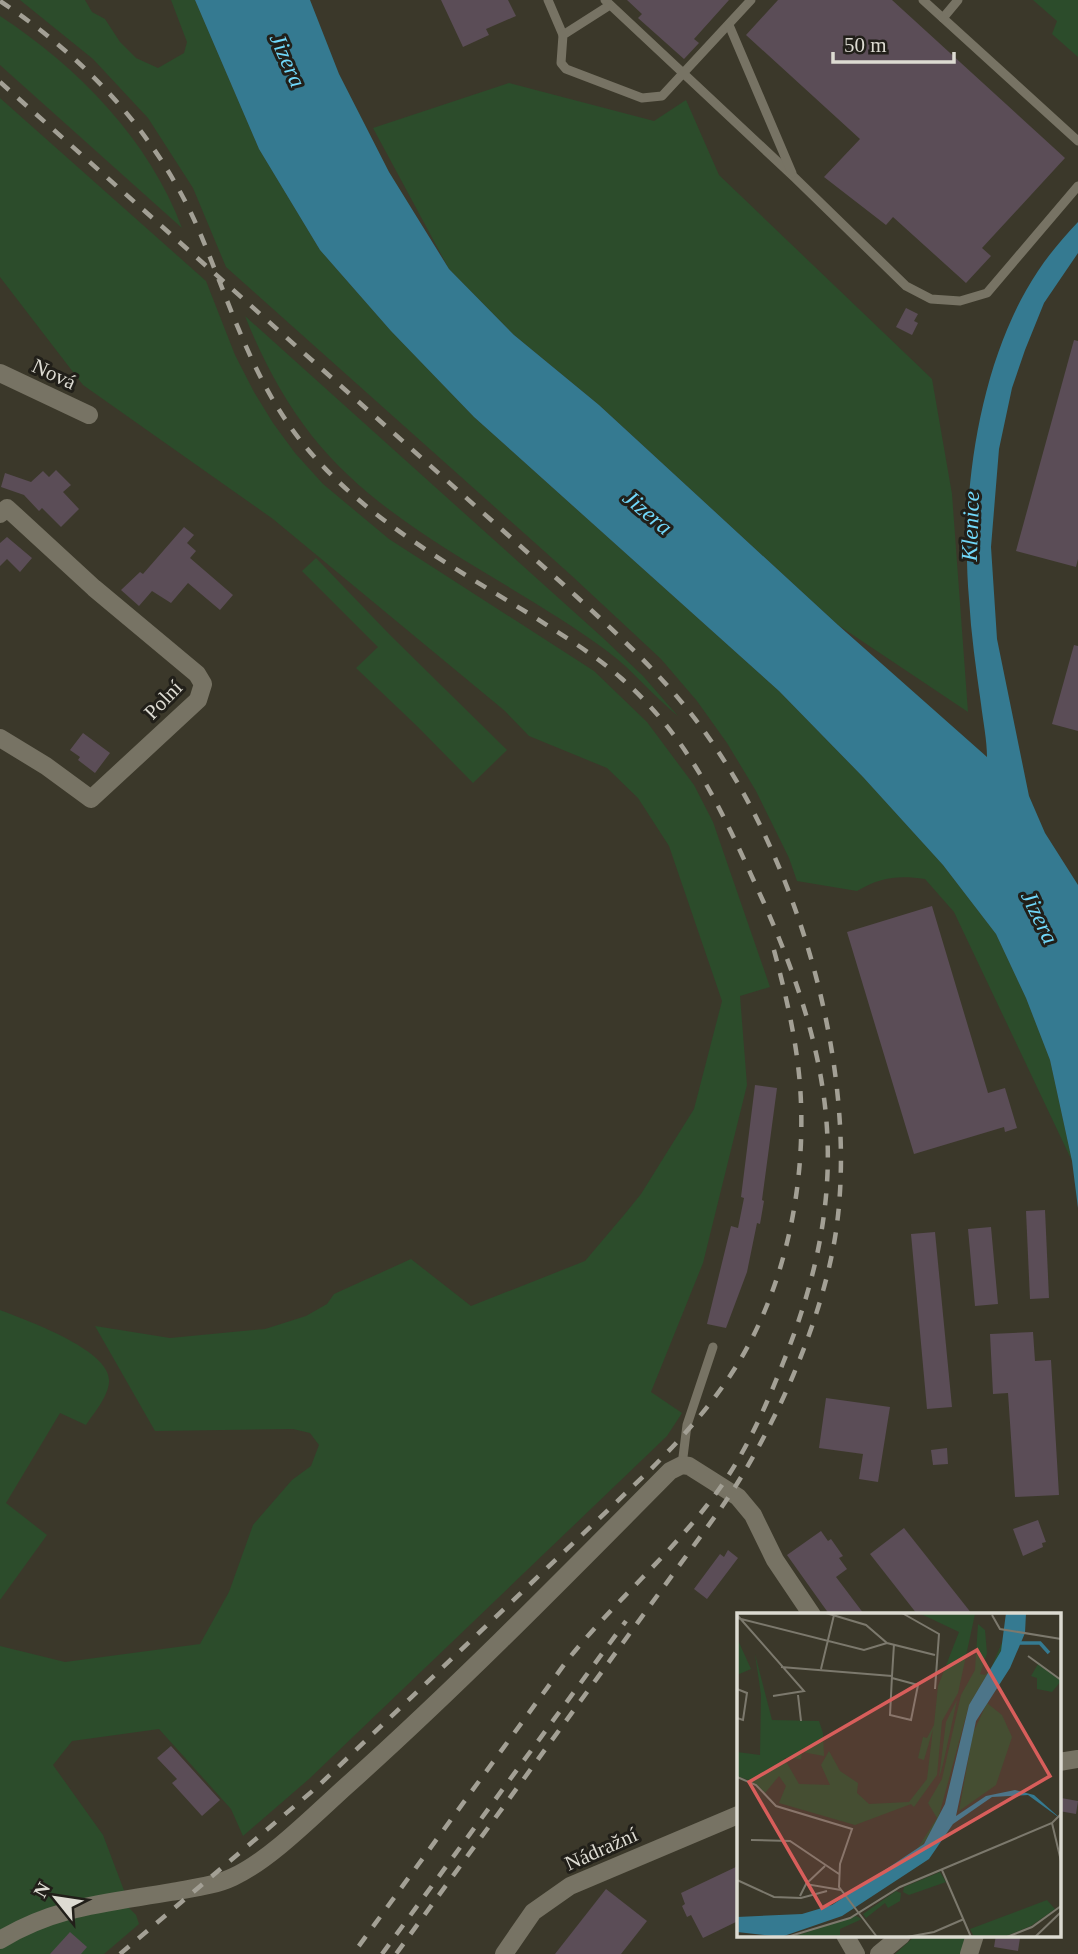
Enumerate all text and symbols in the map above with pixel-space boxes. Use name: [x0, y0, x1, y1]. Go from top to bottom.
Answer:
scale bar: [833, 21, 954, 65]
water label: Jizera: [265, 29, 310, 91]
text: 50 m: [844, 33, 887, 57]
street label: Nová: [28, 354, 80, 395]
water label: Jizera: [618, 485, 677, 540]
water label: Klenice: [957, 490, 984, 563]
street label: Polní: [139, 676, 187, 724]
water label: Jizera: [1016, 886, 1063, 948]
inset map: [737, 1613, 1060, 1937]
street label: Nádražní: [561, 1822, 641, 1876]
north arrow: [21, 1863, 91, 1933]
text: N: [29, 1878, 54, 1901]

